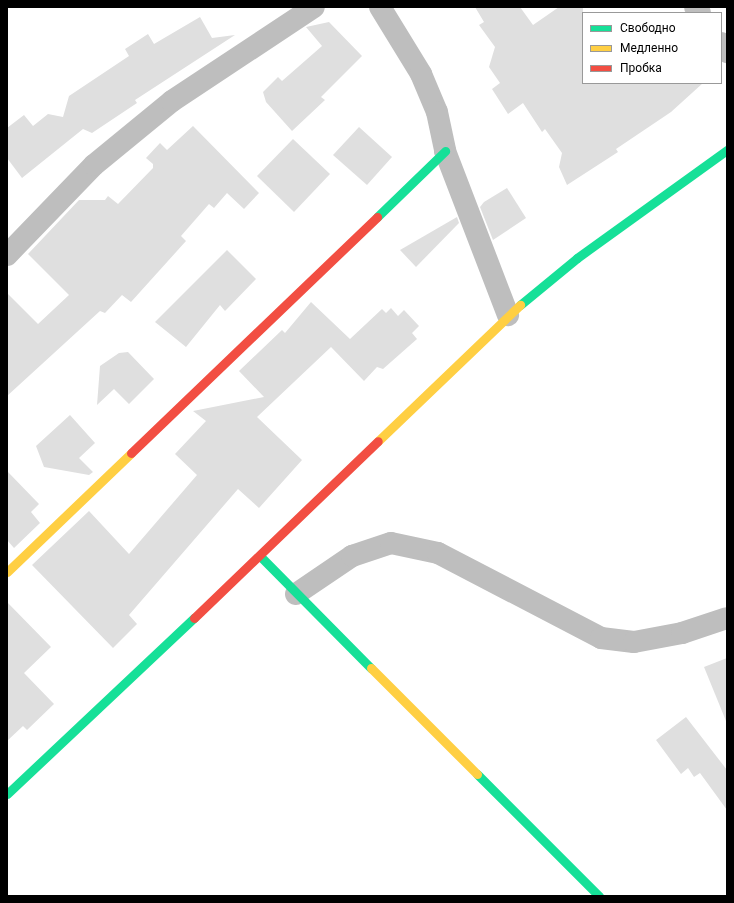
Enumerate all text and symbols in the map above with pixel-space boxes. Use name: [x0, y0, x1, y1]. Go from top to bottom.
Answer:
legend: [582, 12, 722, 84]
text: Свободно: [620, 21, 676, 35]
text: Медленно: [620, 41, 678, 55]
text: Пробка: [620, 61, 662, 75]

